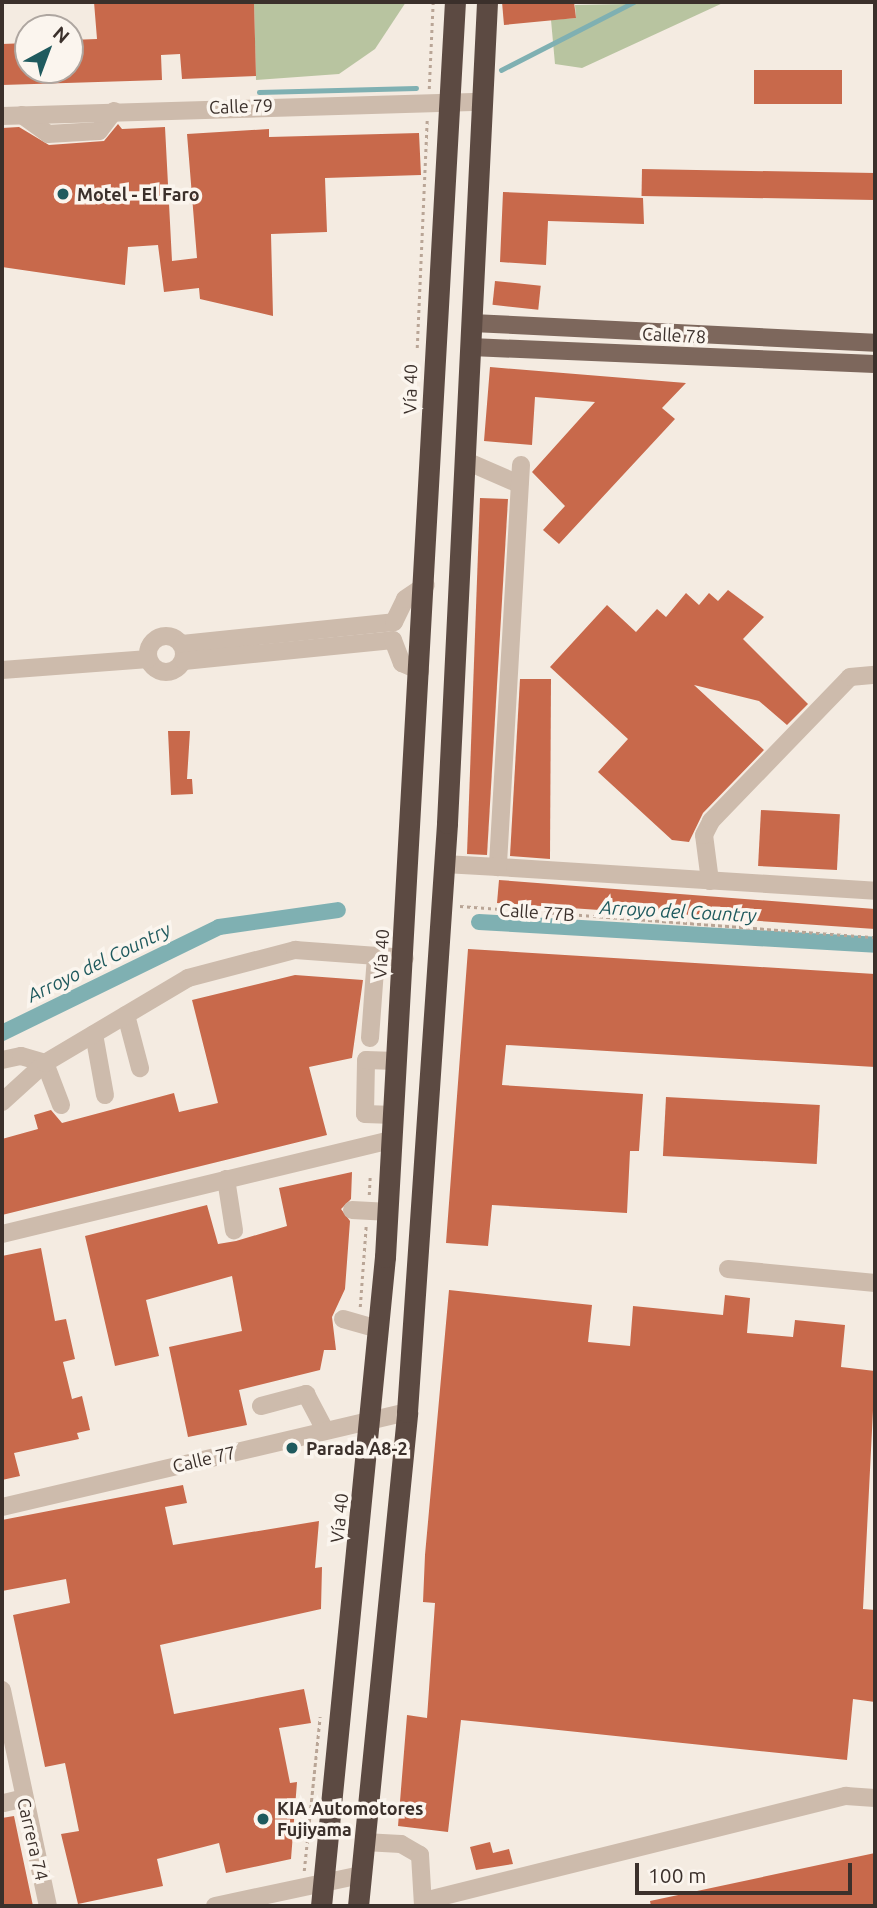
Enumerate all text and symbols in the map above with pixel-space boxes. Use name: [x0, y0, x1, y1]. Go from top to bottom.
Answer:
north arrow: [14, 14, 84, 84]
text: N: [49, 22, 74, 48]
street label: Calle 79: [209, 94, 273, 118]
place label: Motel - El Faro: [77, 183, 199, 205]
marker: Motel - El Faro: [55, 186, 71, 202]
street label: Calle 78: [641, 323, 707, 347]
street label: Vía 40: [399, 364, 421, 414]
water label: Arroyo del Country: [599, 897, 757, 927]
street label: Calle 77B: [499, 899, 575, 925]
water label: Arroyo del Country: [24, 918, 174, 1008]
street label: Vía 40: [369, 928, 393, 980]
place label: Parada A8-2: [306, 1437, 408, 1459]
marker: Parada A8-2: [284, 1440, 300, 1456]
street label: Calle 77: [170, 1441, 238, 1477]
street label: Vía 40: [326, 1492, 352, 1544]
street label: Carrera 74: [13, 1795, 53, 1883]
place label: KIA Automotores Fujiyama: [277, 1798, 424, 1840]
marker: KIA Automotores Fujiyama: [255, 1811, 271, 1827]
scale bar: [639, 1848, 856, 1892]
text: 100 m: [648, 1863, 706, 1887]

